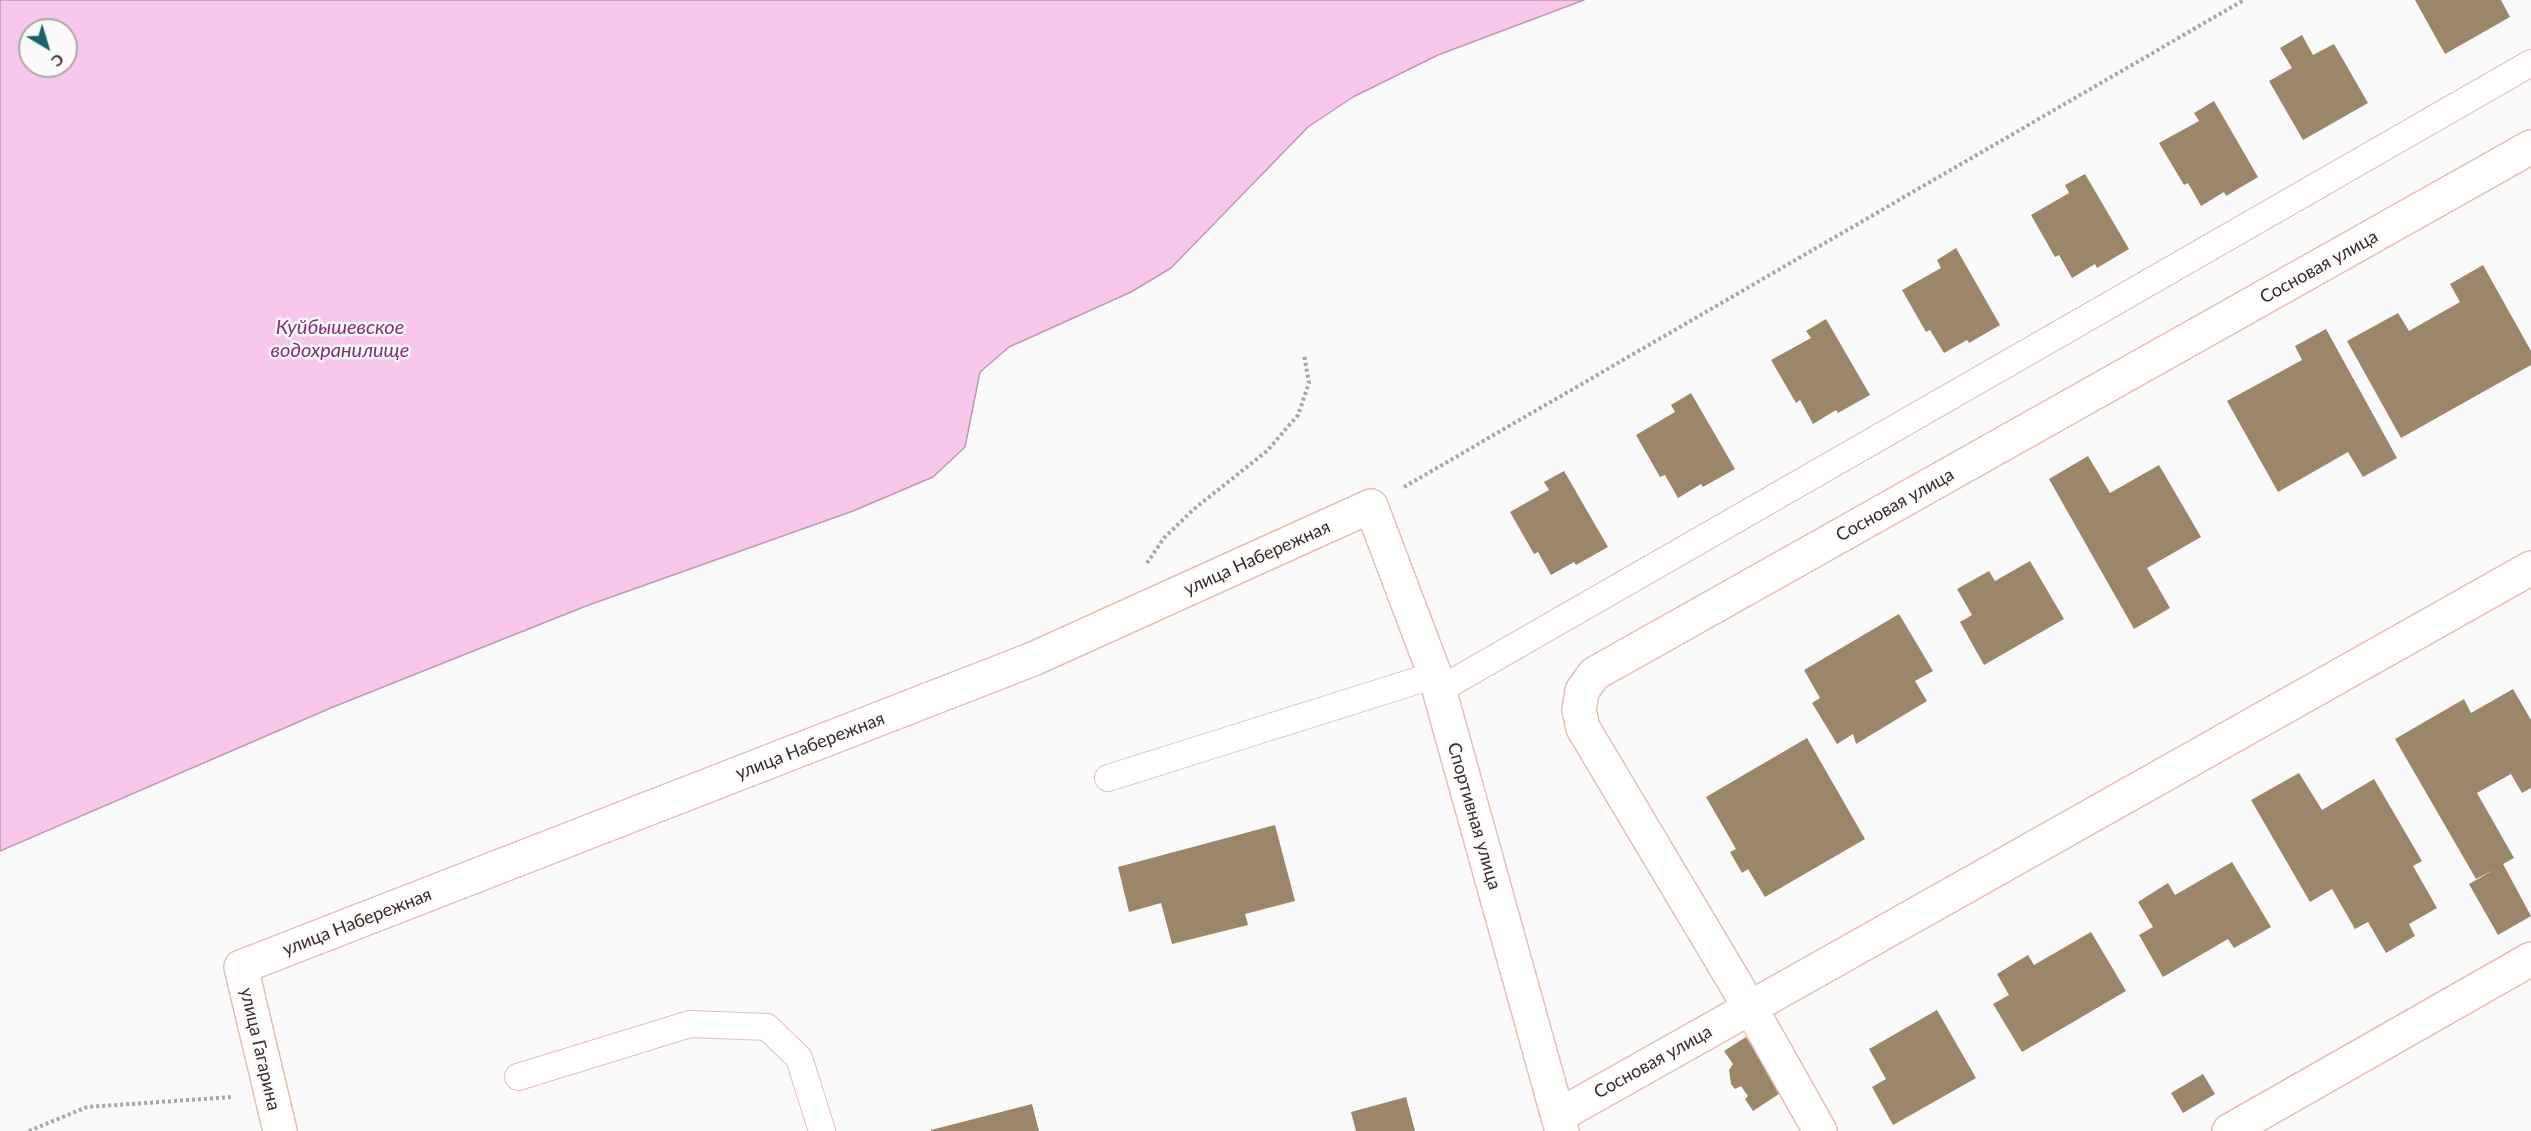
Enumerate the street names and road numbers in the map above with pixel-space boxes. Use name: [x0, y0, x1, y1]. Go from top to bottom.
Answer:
street label: Сосновая улица: [2256, 226, 2382, 308]
street label: Сосновая улица: [1832, 464, 1958, 546]
street label: улица Набережная: [1180, 516, 1334, 600]
street label: улица Набережная: [732, 708, 888, 784]
street label: Спортивная улица: [1443, 740, 1505, 892]
street label: улица Набережная: [279, 884, 435, 960]
street label: улица Гагарина: [235, 985, 285, 1113]
street label: Сосновая улица: [1590, 1021, 1716, 1103]

